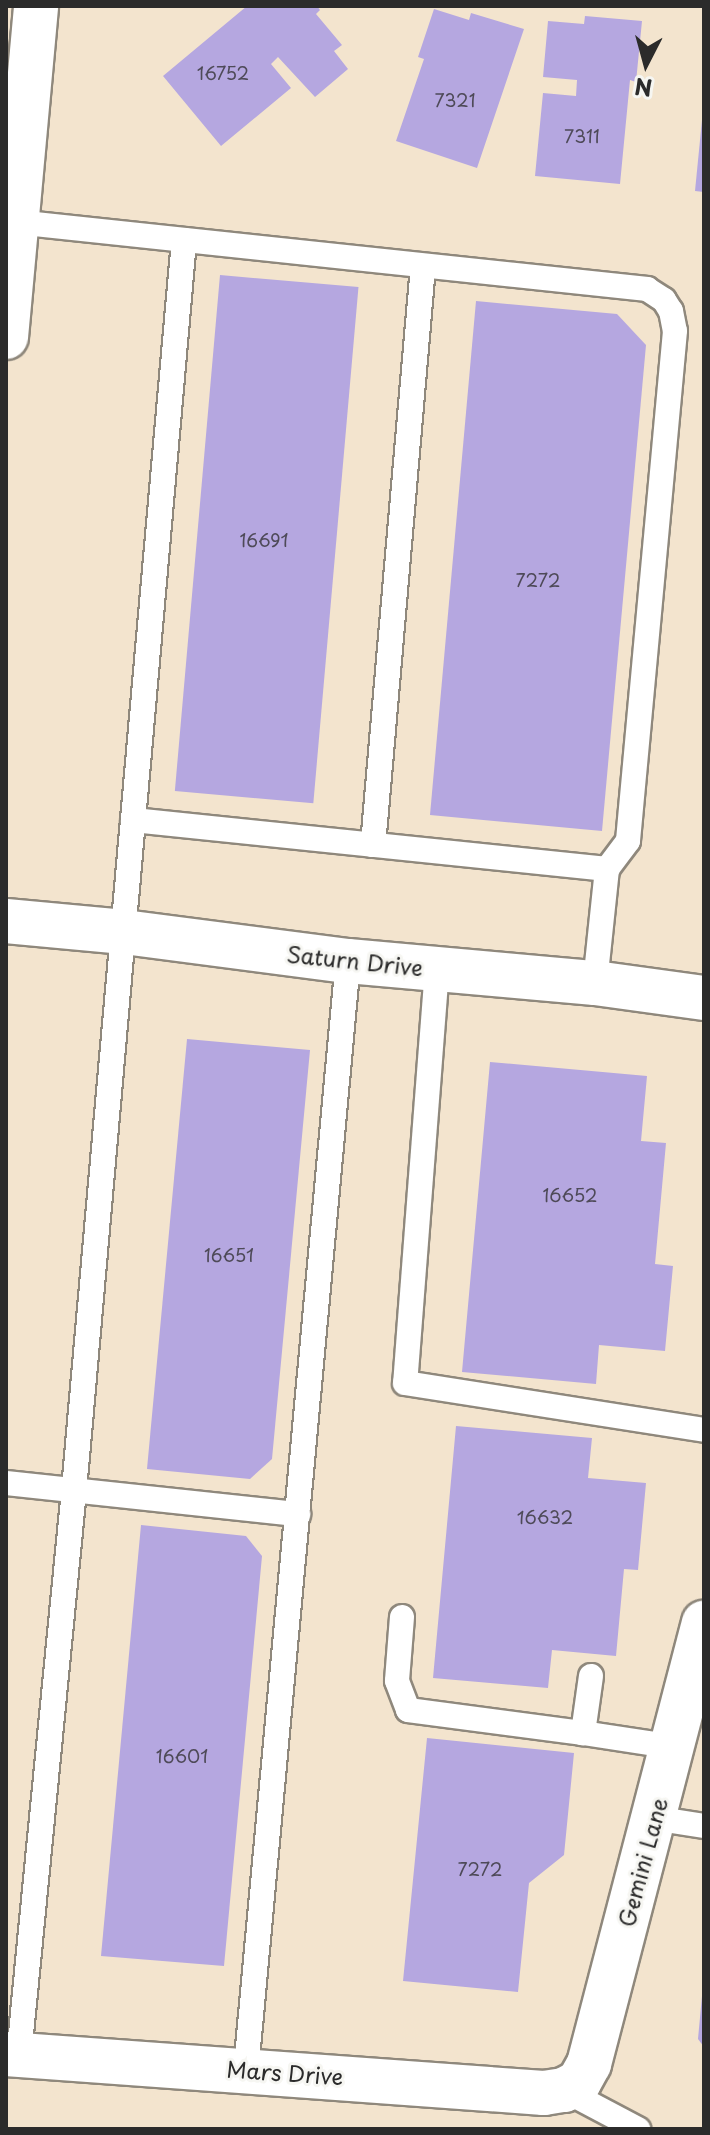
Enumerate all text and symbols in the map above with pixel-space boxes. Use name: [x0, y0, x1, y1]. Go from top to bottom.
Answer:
north arrow: [606, 24, 686, 104]
house number: 16752: [197, 62, 249, 84]
text: N: [633, 71, 654, 106]
house number: 7321: [434, 89, 476, 111]
house number: 7311: [564, 125, 600, 147]
house number: 16691: [239, 529, 289, 551]
house number: 7272: [516, 569, 560, 591]
street label: Saturn Drive: [286, 940, 424, 980]
house number: 16652: [542, 1184, 598, 1206]
house number: 16651: [204, 1244, 254, 1266]
house number: 16632: [517, 1506, 573, 1528]
house number: 16601: [156, 1745, 208, 1767]
street label: Gemini Lane: [612, 1794, 672, 1930]
house number: 7272: [458, 1858, 502, 1880]
street label: Mars Drive: [226, 2055, 344, 2089]

